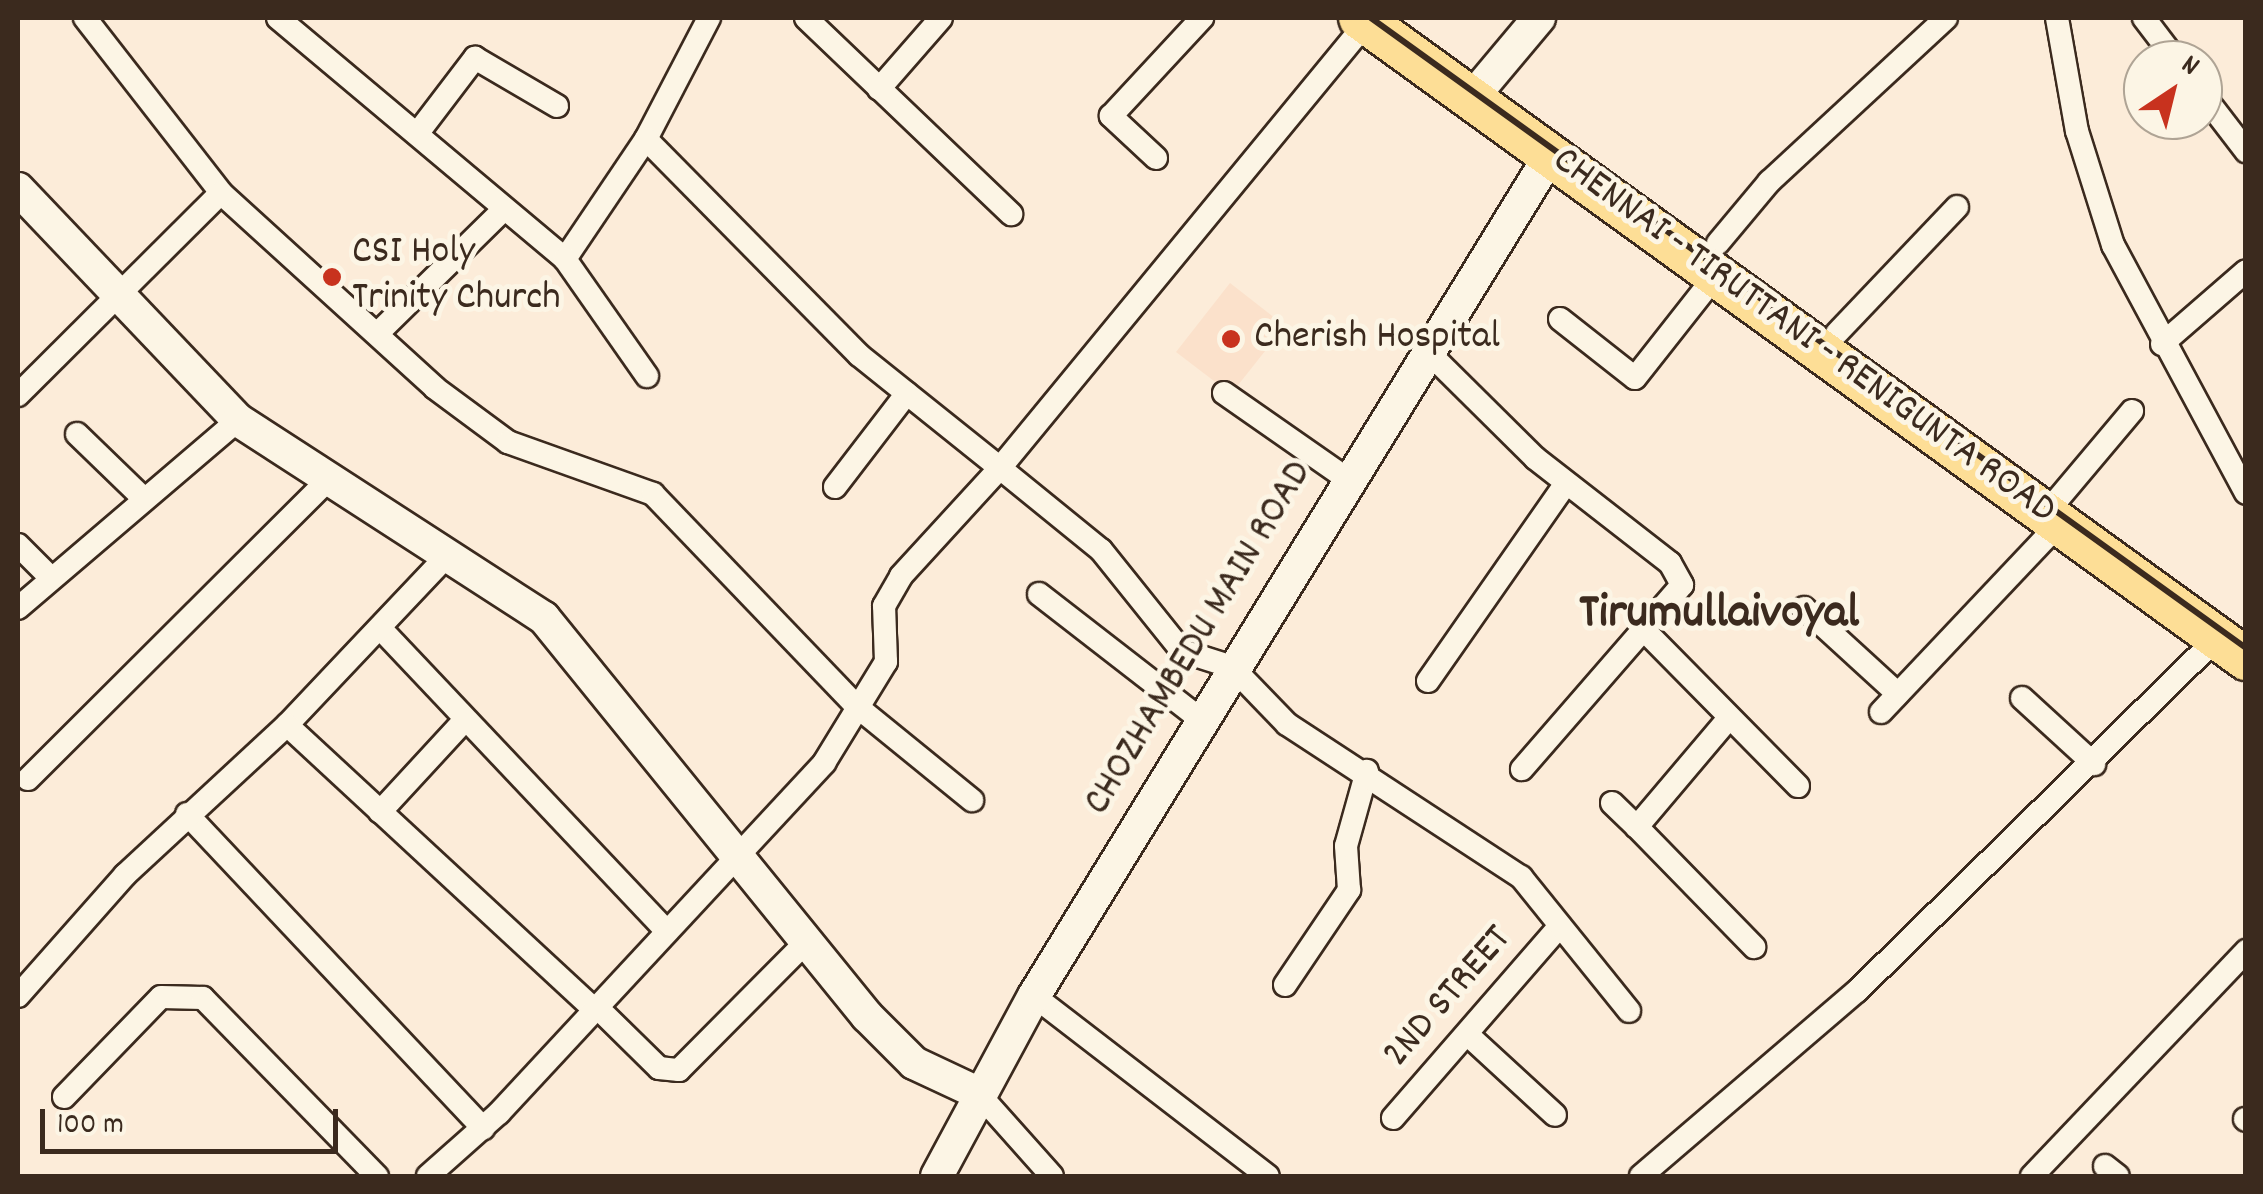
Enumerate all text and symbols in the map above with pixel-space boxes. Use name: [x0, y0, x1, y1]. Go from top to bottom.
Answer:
north arrow: [2123, 40, 2223, 140]
text: N: [2172, 47, 2206, 87]
street label: CHENNAI - TIRUTTANI - RENIGUNTA ROAD: [1542, 138, 2064, 536]
place label: CSI Holy Trinity Church: [352, 230, 561, 324]
marker: CSI Holy Trinity Church: [321, 266, 343, 288]
place label: Cherish Hospital: [1254, 315, 1500, 363]
marker: Cherish Hospital: [1218, 326, 1244, 352]
street label: CHOZHAMBEDU MAIN ROAD: [1075, 453, 1325, 825]
district label: Tirumullaivoyal: [1579, 586, 1859, 646]
street label: 2ND STREET: [1374, 917, 1524, 1079]
scale bar: [45, 1089, 342, 1151]
text: 100 m: [57, 1105, 124, 1148]

